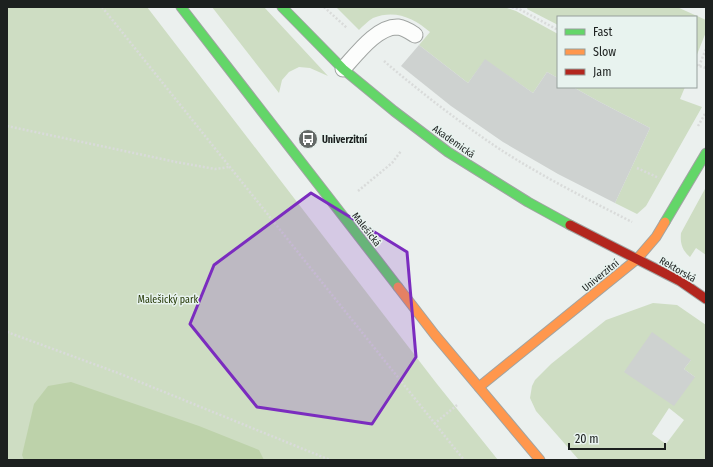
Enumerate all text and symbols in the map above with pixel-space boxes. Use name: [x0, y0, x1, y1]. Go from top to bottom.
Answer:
legend: [557, 16, 697, 88]
text: Fast: [593, 25, 612, 39]
text: Slow: [593, 45, 616, 59]
text: Jam: [593, 65, 611, 79]
street label: Akademická: [430, 123, 477, 161]
bus stop icon: Univerzitní: [297, 128, 319, 150]
place label: Univerzitní: [322, 133, 367, 146]
street label: Malešická: [349, 210, 383, 249]
street label: Rektorská: [657, 255, 698, 285]
street label: Univerzitní: [579, 256, 622, 294]
park label: Malešický park: [138, 293, 198, 306]
scale bar: [569, 425, 665, 451]
text: 20 m: [575, 432, 599, 446]

